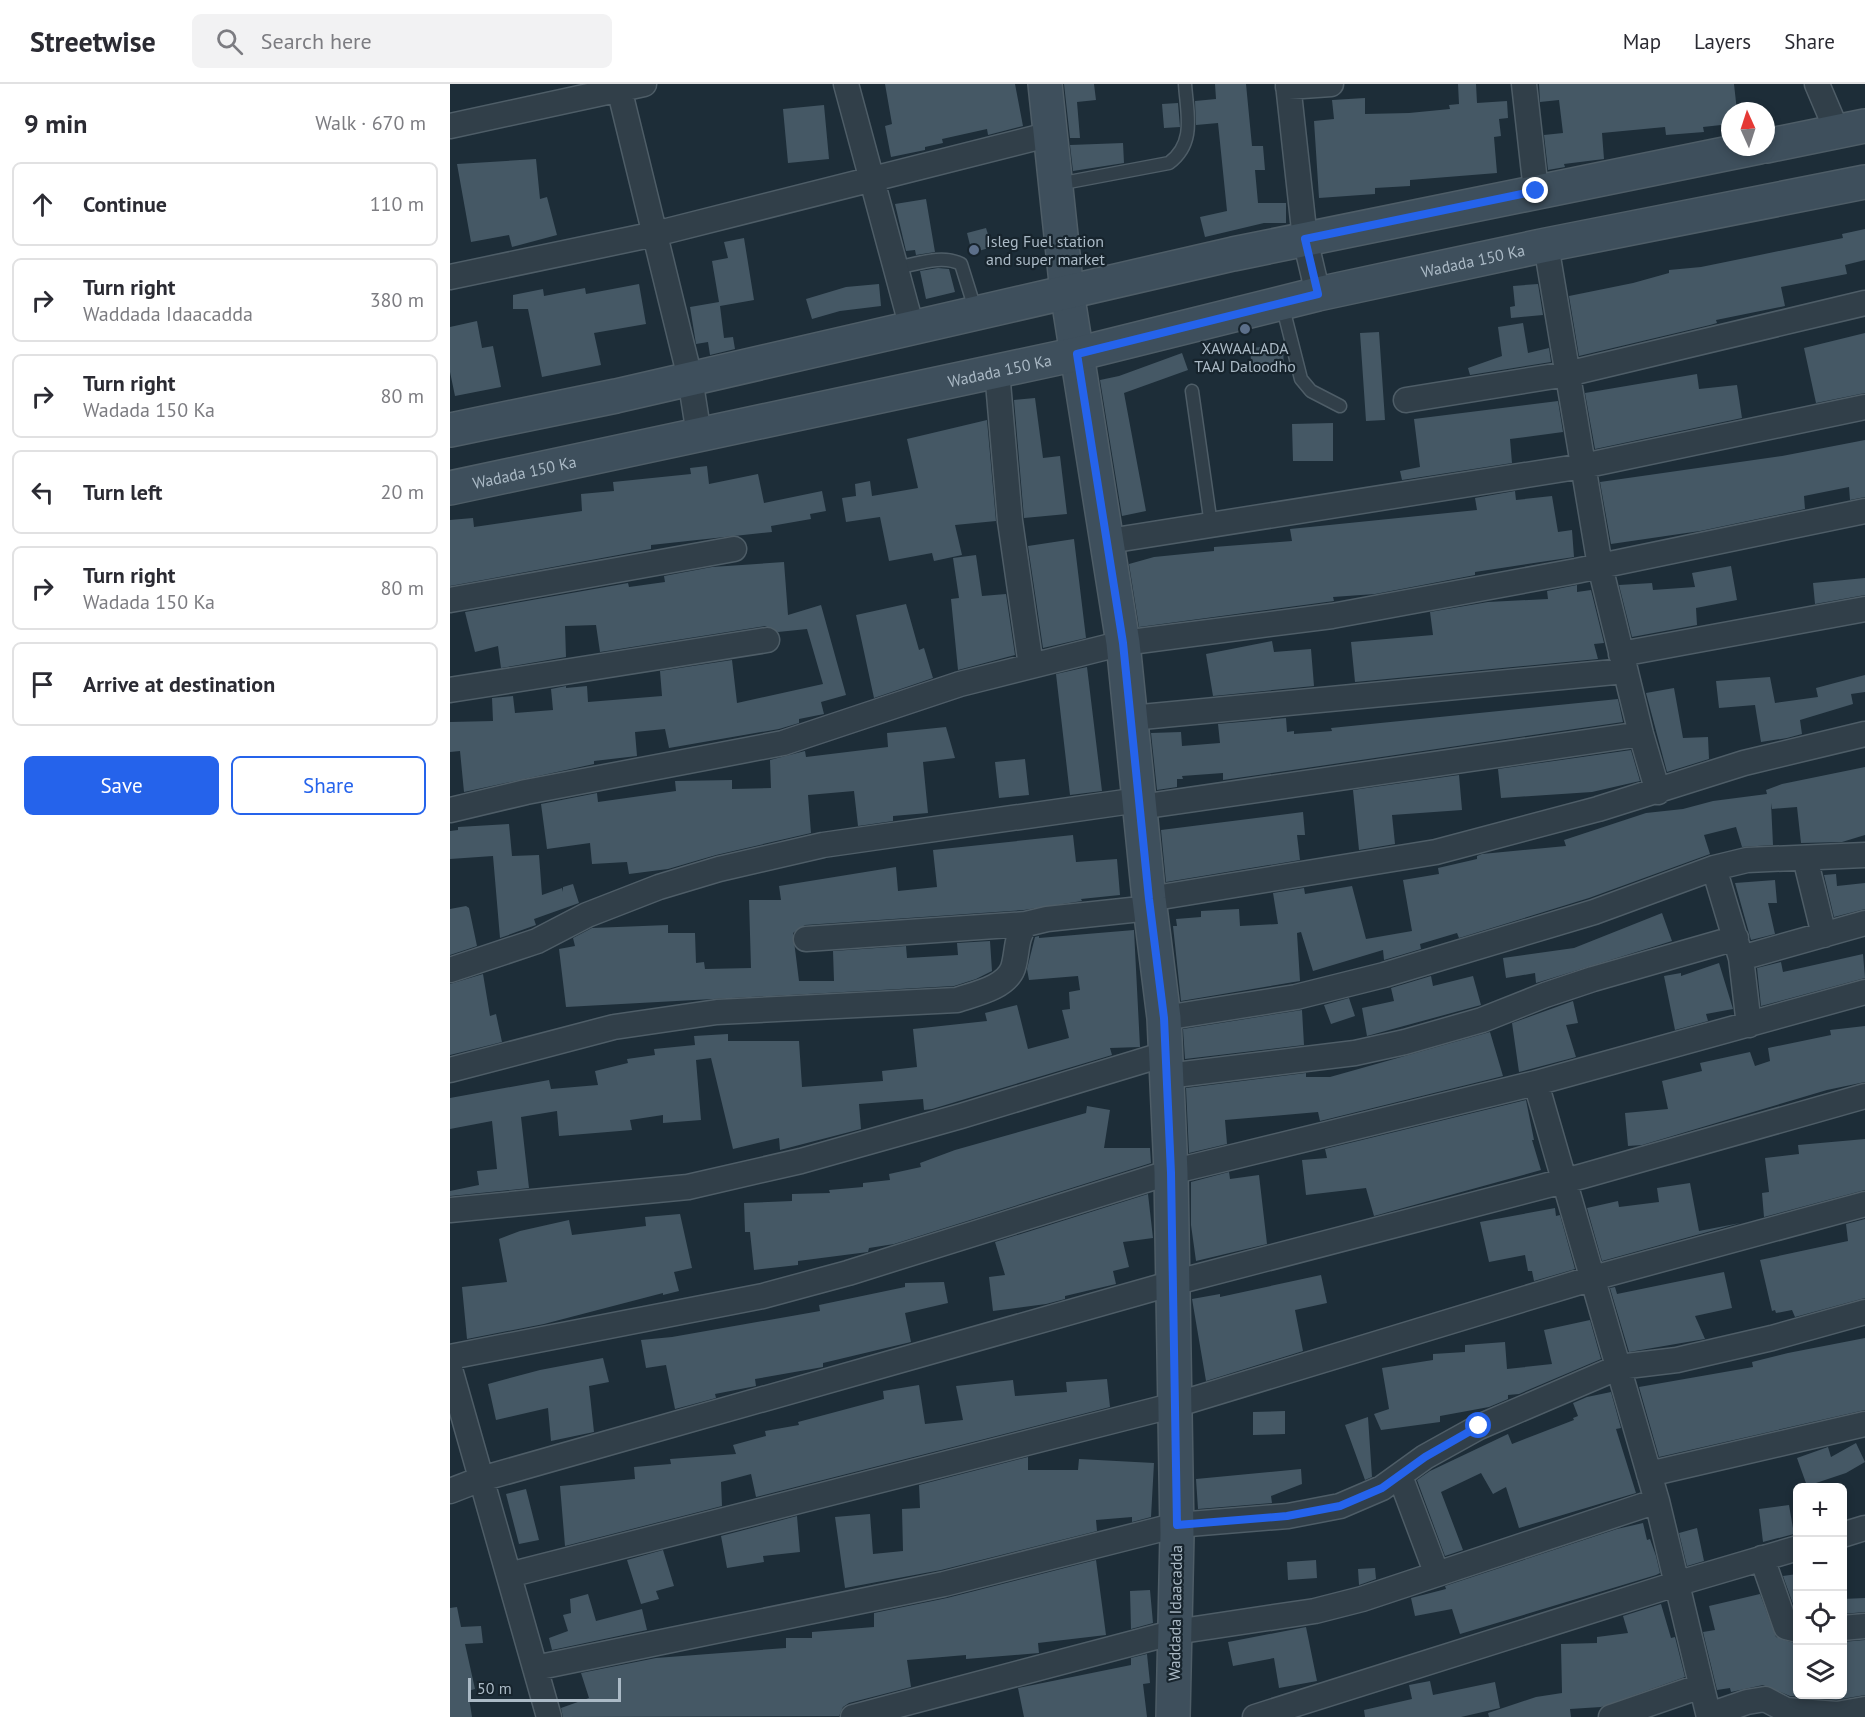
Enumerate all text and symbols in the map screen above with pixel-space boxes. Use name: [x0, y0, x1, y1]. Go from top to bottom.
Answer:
search box: [192, 14, 612, 68]
text: Streetwise: [30, 23, 156, 60]
icon: search: [213, 25, 246, 58]
text: Search here: [261, 27, 372, 55]
text: Map: [1623, 28, 1661, 55]
text: Layers: [1694, 28, 1751, 55]
text: Share: [1784, 28, 1835, 55]
north arrow: [1721, 102, 1775, 156]
text: 9 min: [24, 107, 87, 140]
text: Walk · 670 m: [315, 110, 426, 136]
route end: [1522, 177, 1548, 203]
icon: ahead: [26, 188, 59, 221]
text: Continue: [83, 190, 167, 218]
text: 110 m: [370, 191, 424, 217]
place label: Isleg Fuel station and super market: [986, 231, 1105, 269]
street label: Wadada 150 Ka: [1419, 240, 1527, 282]
marker: Isleg Fuel station and super market: [967, 243, 981, 257]
text: Turn right: [83, 273, 175, 301]
icon: right: [26, 284, 59, 317]
text: 380 m: [370, 287, 424, 313]
text: Waddada Idaacadda: [83, 301, 253, 327]
marker: XAWAALADA TAAJ Daloodho: [1238, 322, 1252, 336]
place label: XAWAALADA TAAJ Daloodho: [1194, 338, 1296, 376]
street label: Wadada 150 Ka: [946, 350, 1053, 391]
text: Turn right: [83, 369, 175, 397]
icon: right: [26, 380, 59, 413]
text: 80 m: [381, 383, 424, 409]
text: Wadada 150 Ka: [83, 397, 215, 423]
street label: Wadada 150 Ka: [471, 451, 578, 493]
icon: left: [26, 476, 59, 509]
text: Turn left: [83, 478, 163, 506]
text: 20 m: [381, 479, 424, 505]
text: Turn right: [83, 561, 175, 589]
icon: right: [26, 572, 59, 605]
text: 80 m: [381, 575, 424, 601]
text: Wadada 150 Ka: [83, 589, 215, 615]
icon: arrive: [26, 668, 59, 701]
text: Arrive at destination: [83, 670, 275, 698]
button: Save: [24, 756, 219, 815]
button: Share: [231, 756, 426, 815]
route start: [1465, 1412, 1491, 1438]
map controls: [1793, 1483, 1847, 1699]
button: +: [1793, 1483, 1847, 1537]
button: −: [1793, 1537, 1847, 1591]
street label: Waddada Idaacadda: [1164, 1545, 1186, 1681]
button: locate: [1793, 1591, 1847, 1645]
button: layers: [1793, 1645, 1847, 1699]
scale bar: [468, 1675, 621, 1702]
text: 50 m: [477, 1678, 512, 1698]

